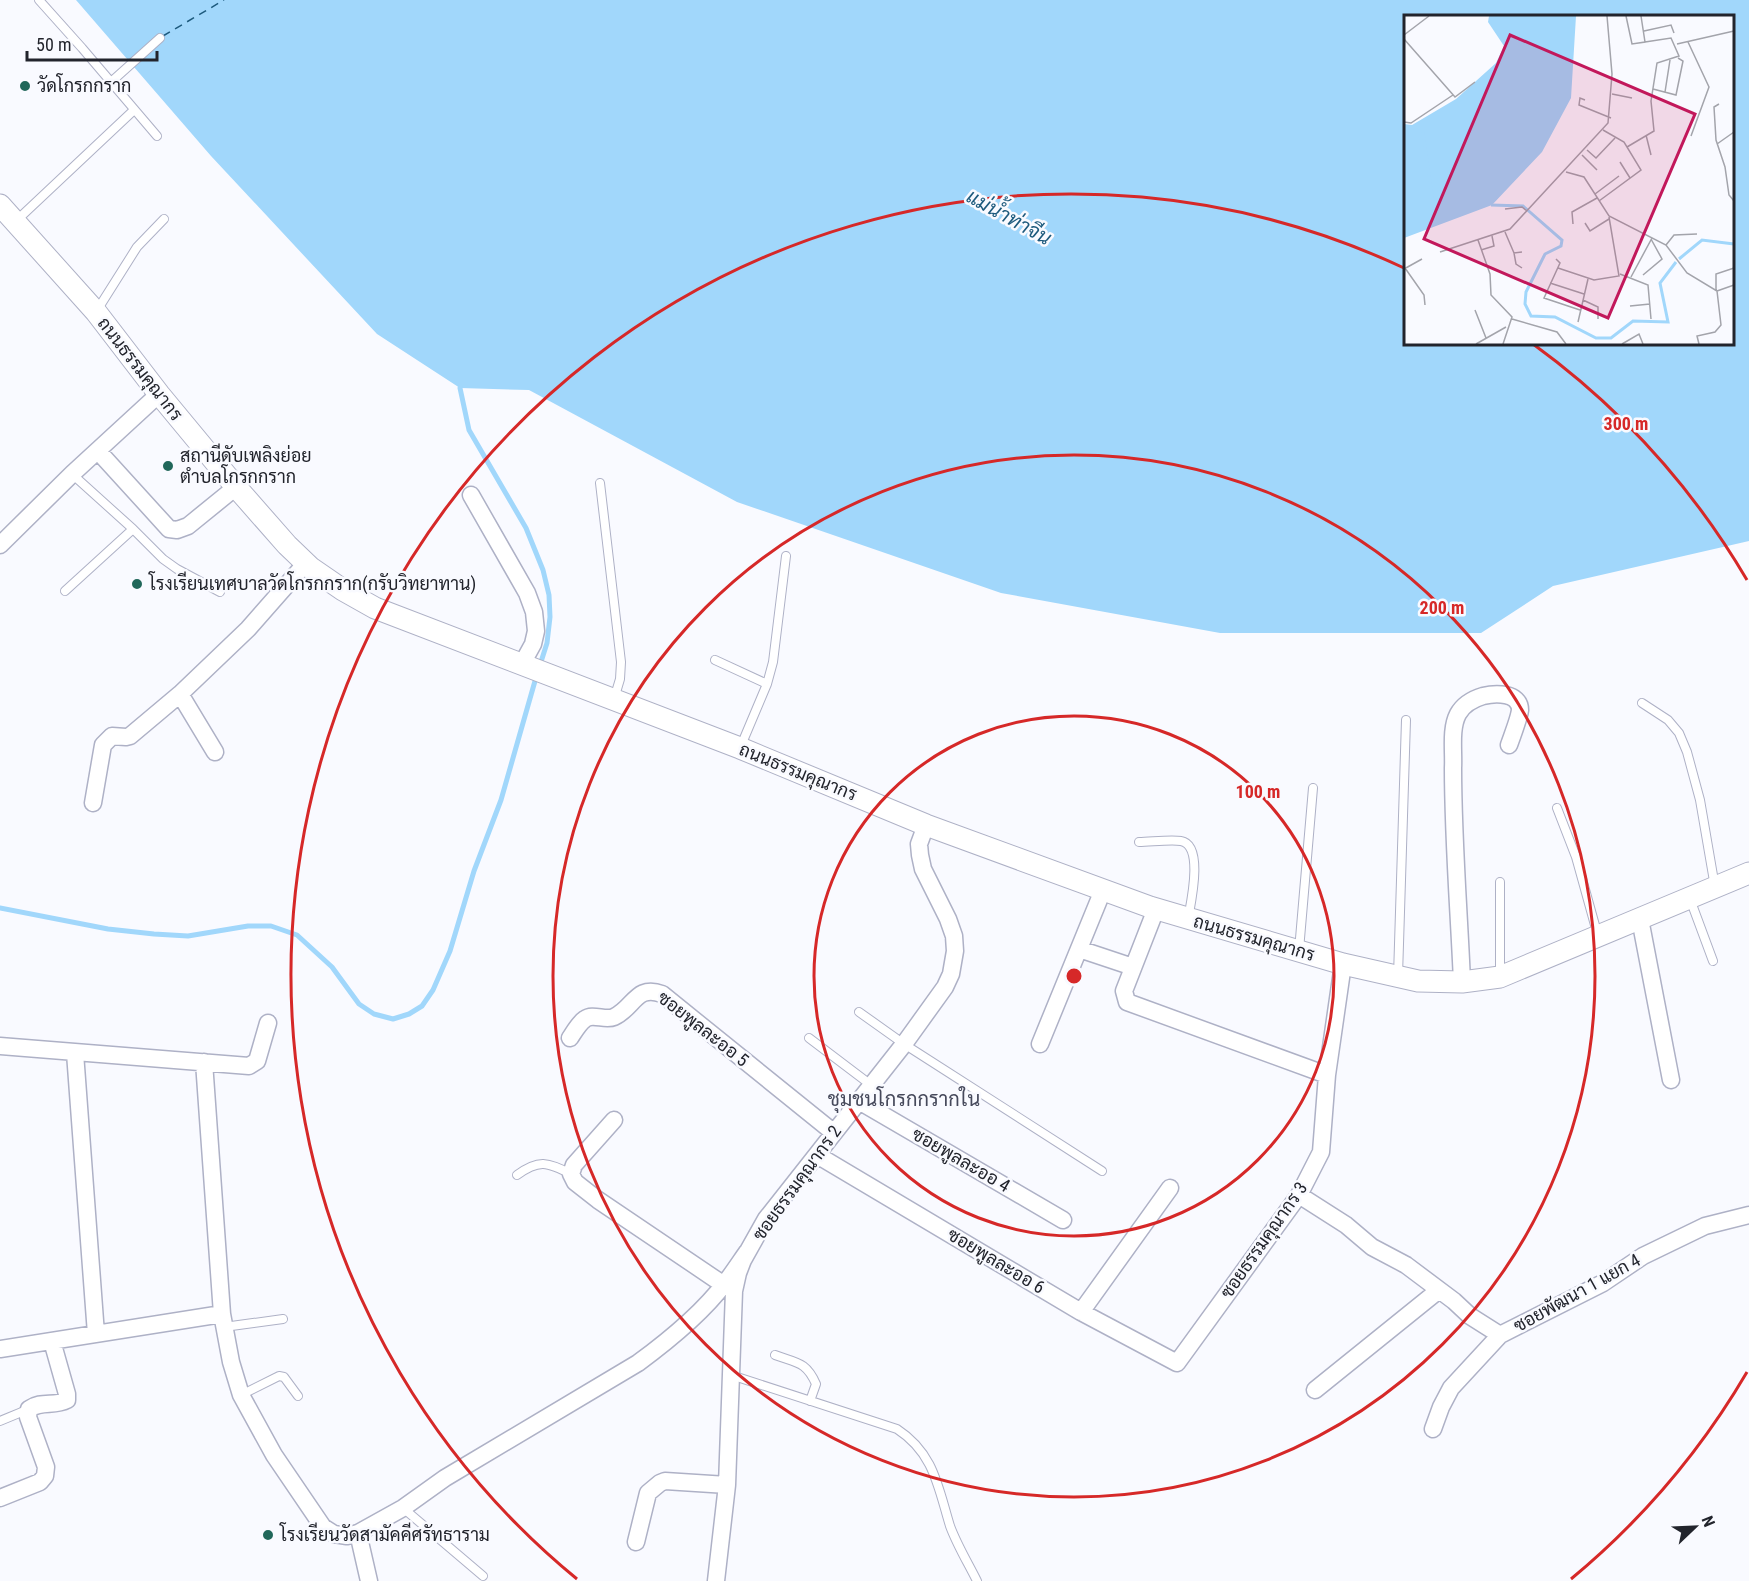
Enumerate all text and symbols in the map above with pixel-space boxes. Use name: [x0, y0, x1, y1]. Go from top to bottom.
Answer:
inset map: [1404, 15, 1734, 345]
scale bar: [27, 24, 158, 62]
text: 50 m: [36, 34, 71, 55]
place label: วัดโกรกกราก: [37, 73, 131, 96]
marker: วัดโกรกกราก: [18, 79, 32, 93]
water label: แม่น้ำท่าจีน: [963, 179, 1059, 250]
street label: ถนนธรรมคุณากร: [92, 313, 187, 426]
text: 300 m: [1604, 413, 1648, 434]
place label: สถานีดับเพลิงย่อย ตำบลโกรกกราก: [180, 443, 312, 487]
marker: สถานีดับเพลิงย่อย ตำบลโกรกกราก: [161, 459, 175, 473]
place label: โรงเรียนเทศบาลวัดโกรกกราก(กรับวิทยาทาน): [148, 571, 476, 595]
marker: โรงเรียนเทศบาลวัดโกรกกราก(กรับวิทยาทาน): [130, 577, 144, 591]
text: 200 m: [1420, 597, 1464, 618]
street label: ถนนธรรมคุณากร: [735, 738, 860, 807]
text: 100 m: [1236, 781, 1280, 802]
street label: ถนนธรรมคุณากร: [1190, 910, 1318, 967]
centre of rings: [1064, 966, 1084, 986]
street label: ซอยพูลละออ 5: [652, 987, 753, 1073]
district label: ชุมชนโกรกกรากใน: [828, 1086, 980, 1113]
street label: ซอยธรรมคุณากร 2: [748, 1121, 847, 1245]
street label: ซอยพูลละออ 4: [907, 1123, 1014, 1199]
street label: ซอยธรรมคุณากร 3: [1216, 1178, 1313, 1303]
street label: ซอยพูลละออ 6: [942, 1223, 1049, 1300]
street label: ซอยพัฒนา 1 แยก 4: [1510, 1249, 1644, 1336]
north arrow: [1665, 1497, 1725, 1557]
text: N: [1698, 1513, 1719, 1530]
place label: โรงเรียนวัดสามัคคีศรัทธาราม: [279, 1522, 490, 1545]
marker: โรงเรียนวัดสามัคคีศรัทธาราม: [261, 1528, 275, 1542]

